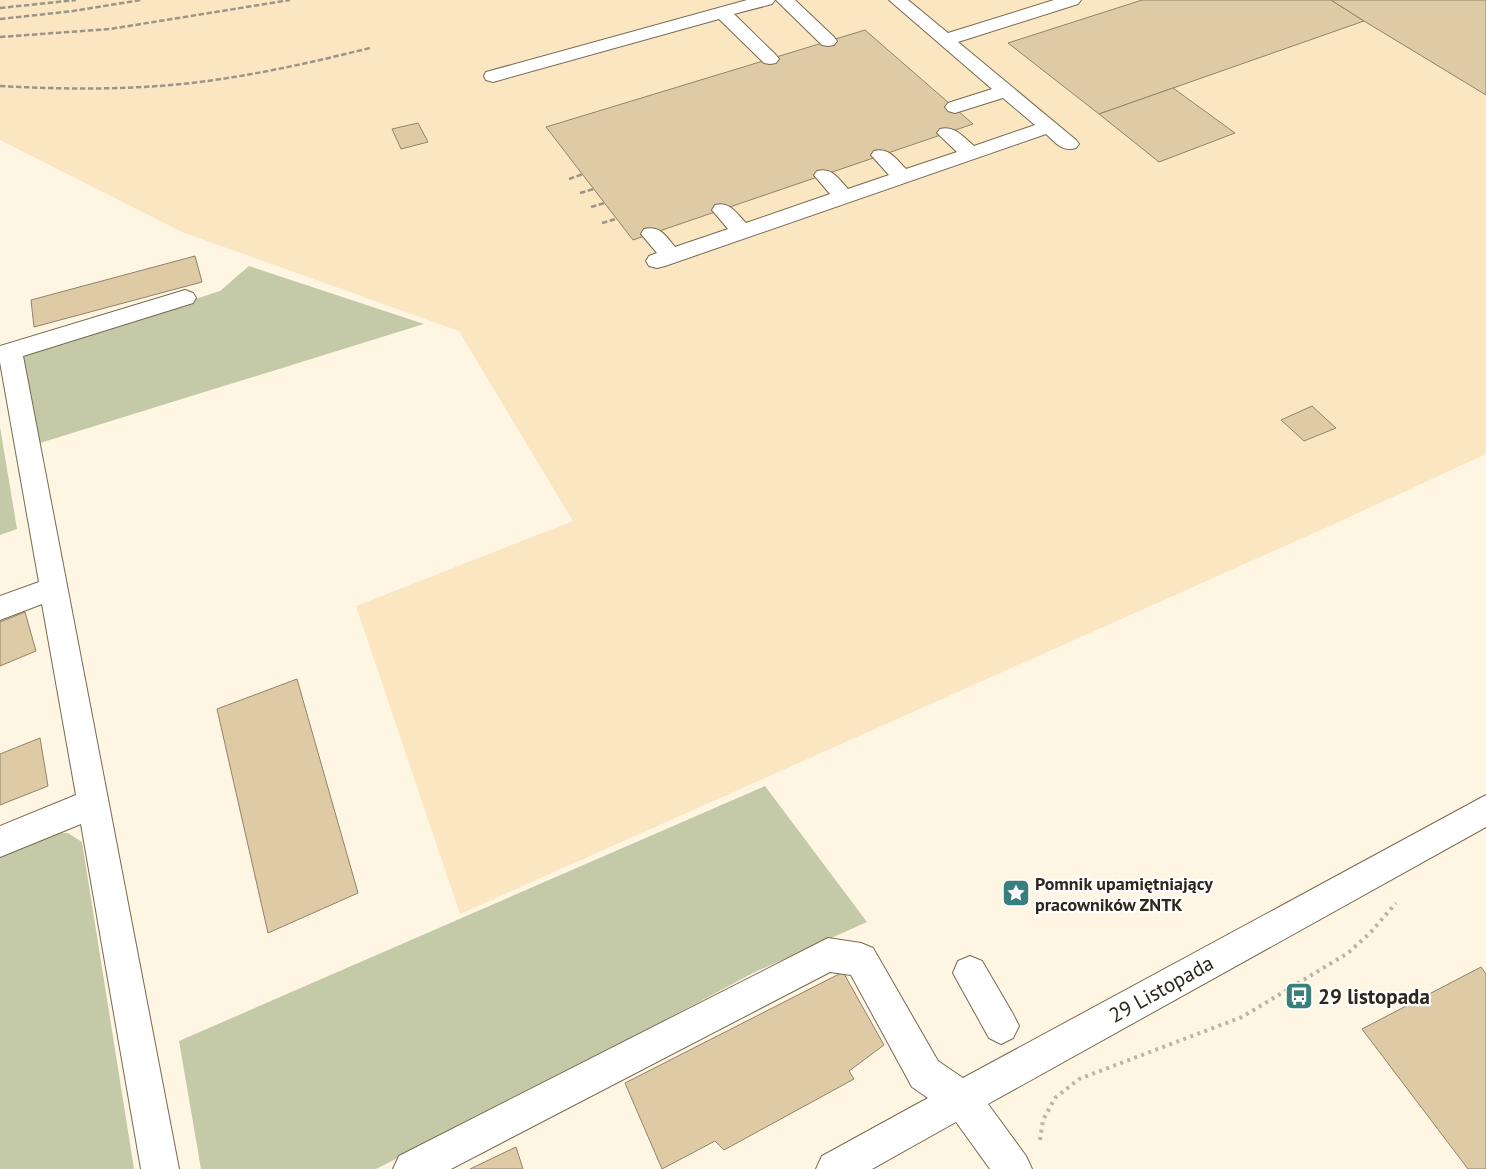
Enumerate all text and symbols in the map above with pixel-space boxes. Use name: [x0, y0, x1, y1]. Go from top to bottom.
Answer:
place label: Pomnik upamiętniający pracowników ZNTK: [1035, 872, 1213, 916]
place icon: Pomnik upamiętniający pracowników ZNTK: [1001, 878, 1031, 908]
street label: 29 Listopada: [1104, 949, 1218, 1029]
bus stop icon: 29 listopada: [1284, 981, 1314, 1011]
place label: 29 listopada: [1318, 983, 1430, 1010]

